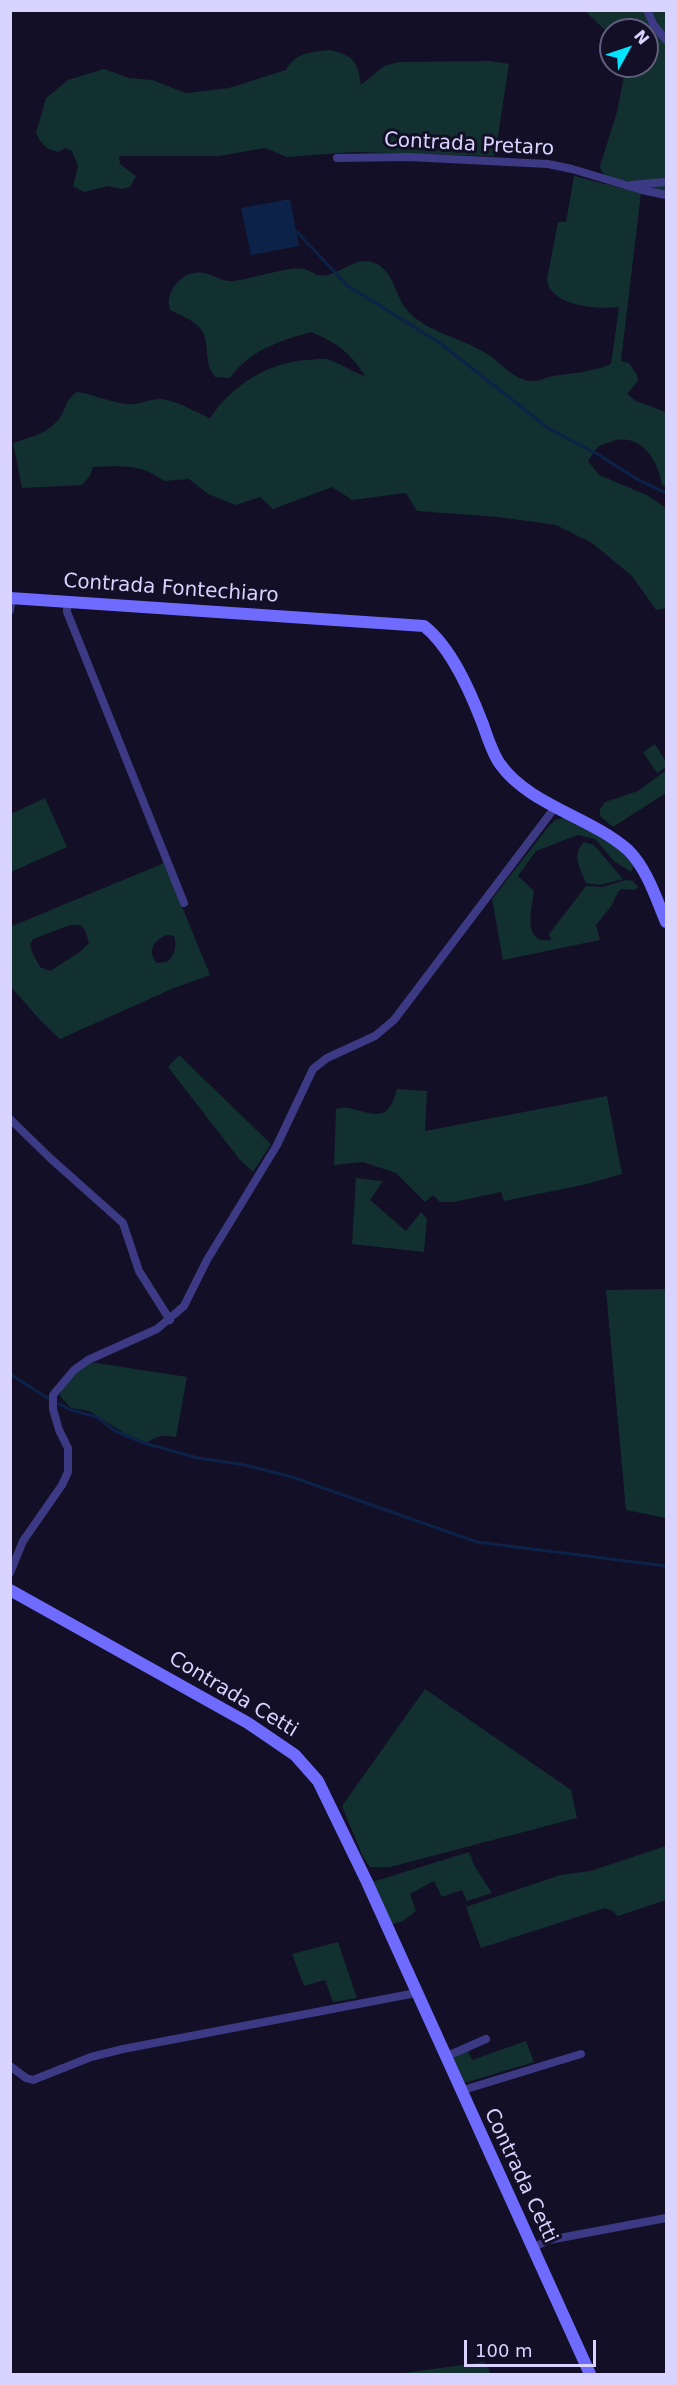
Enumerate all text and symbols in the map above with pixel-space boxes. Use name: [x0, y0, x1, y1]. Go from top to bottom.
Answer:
north arrow: [599, 18, 659, 78]
text: N: [630, 26, 653, 49]
street label: Contrada Pretaro: [383, 129, 555, 161]
street label: Contrada Fontechiaro: [62, 570, 280, 608]
street label: Contrada Cetti: [164, 1647, 302, 1743]
street label: Contrada Cetti: [478, 2105, 562, 2247]
scale bar: [467, 2328, 599, 2366]
text: 100 m: [475, 2340, 533, 2361]

